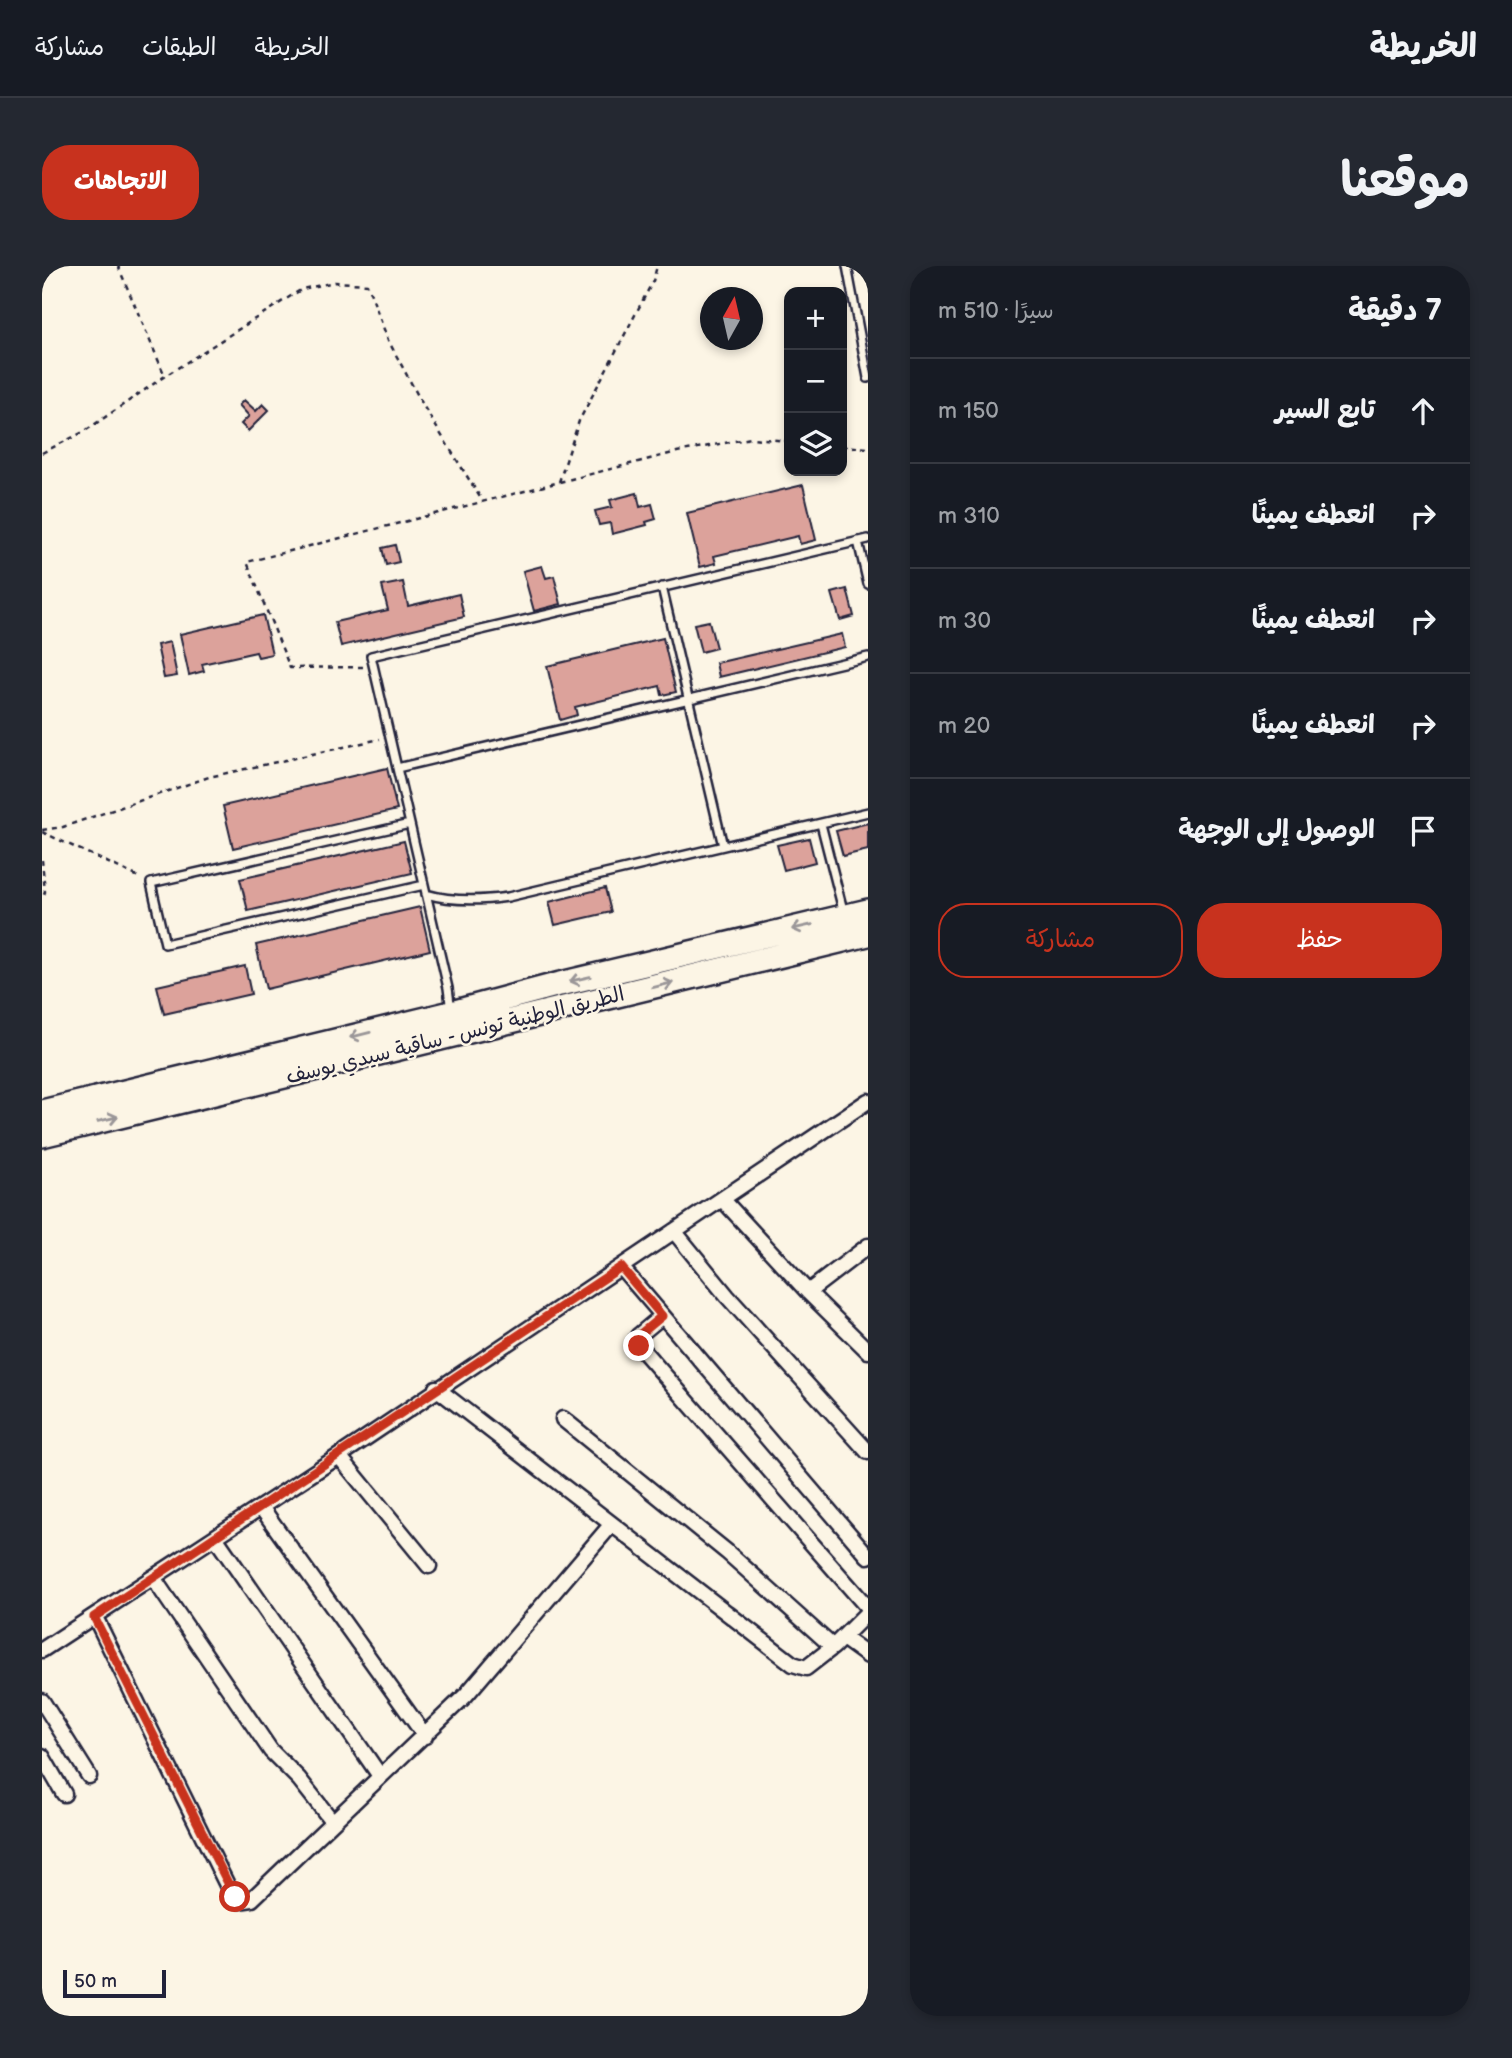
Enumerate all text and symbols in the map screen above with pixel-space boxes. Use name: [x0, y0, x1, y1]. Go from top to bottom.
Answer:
text: الخريطة: [1370, 27, 1477, 67]
text: مشاركة: [35, 33, 104, 62]
text: الطبقات: [142, 33, 217, 62]
text: الخريطة: [255, 33, 329, 62]
button: الاتجاهات: [42, 145, 199, 220]
text: موقعنا: [1340, 152, 1470, 211]
north arrow: [700, 287, 763, 350]
map controls: [784, 287, 847, 476]
button: +: [784, 287, 847, 350]
text: 7 دقيقة: [1348, 293, 1442, 329]
text: سيرًا · 510 m: [938, 297, 1054, 325]
button: −: [784, 350, 847, 413]
icon: ahead: [1404, 392, 1442, 430]
text: تابع السير: [1275, 395, 1375, 426]
text: 150 m: [938, 397, 999, 425]
button: layers: [784, 413, 847, 476]
icon: right: [1404, 497, 1442, 535]
text: انعطف يمينًا: [1252, 500, 1375, 531]
text: 310 m: [938, 502, 1000, 530]
icon: right: [1404, 602, 1442, 640]
text: انعطف يمينًا: [1252, 605, 1375, 636]
text: 30 m: [938, 607, 991, 635]
icon: right: [1404, 707, 1442, 745]
text: انعطف يمينًا: [1252, 710, 1375, 741]
text: 20 m: [938, 712, 990, 740]
icon: arrive: [1404, 812, 1442, 850]
text: الوصول إلى الوجهة: [1178, 815, 1375, 846]
button: مشاركة: [938, 903, 1183, 978]
button: حفظ: [1197, 903, 1442, 978]
one-way arrow: [791, 921, 814, 934]
one-way arrow: [569, 973, 592, 987]
one-way arrow: [651, 977, 674, 991]
street label: الطريق الوطنية تونس - ساقية سيدي يوسف: [283, 981, 627, 1092]
one-way arrow: [349, 1029, 372, 1043]
one-way arrow: [96, 1112, 119, 1125]
route end: [623, 1330, 654, 1361]
route start: [219, 1881, 250, 1912]
scale bar: [63, 1967, 166, 1999]
text: 50 m: [74, 1970, 117, 1993]

